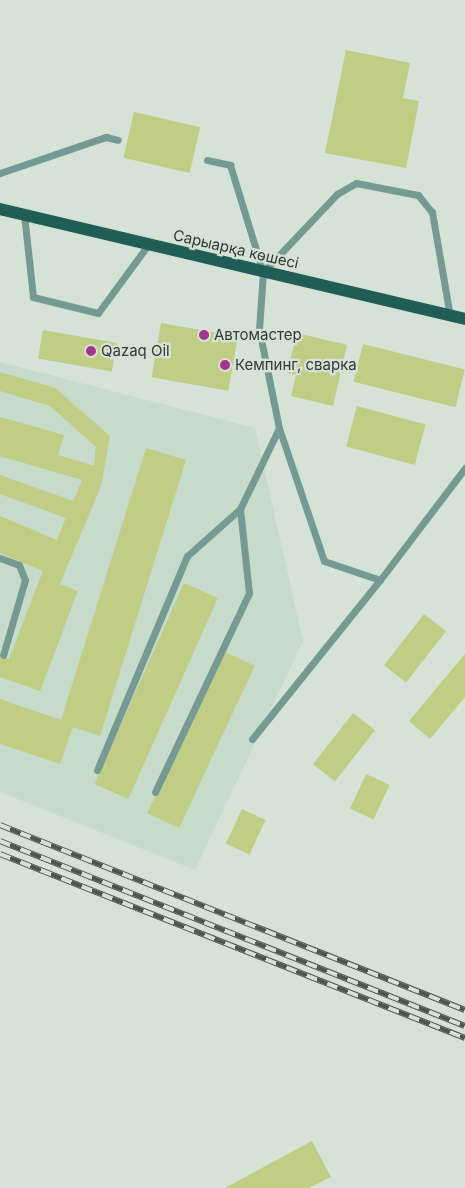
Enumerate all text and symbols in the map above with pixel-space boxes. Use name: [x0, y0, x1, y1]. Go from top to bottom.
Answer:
street label: Сарыарқа көшесі: [171, 226, 301, 272]
place label: Автомастер: [214, 326, 302, 344]
marker: Автомастер: [198, 329, 210, 341]
place label: Qazaq Oil: [101, 342, 170, 360]
marker: Qazaq Oil: [85, 345, 97, 357]
place label: Кемпинг, сварка: [235, 356, 357, 374]
marker: Кемпинг, сварка: [219, 359, 231, 371]

